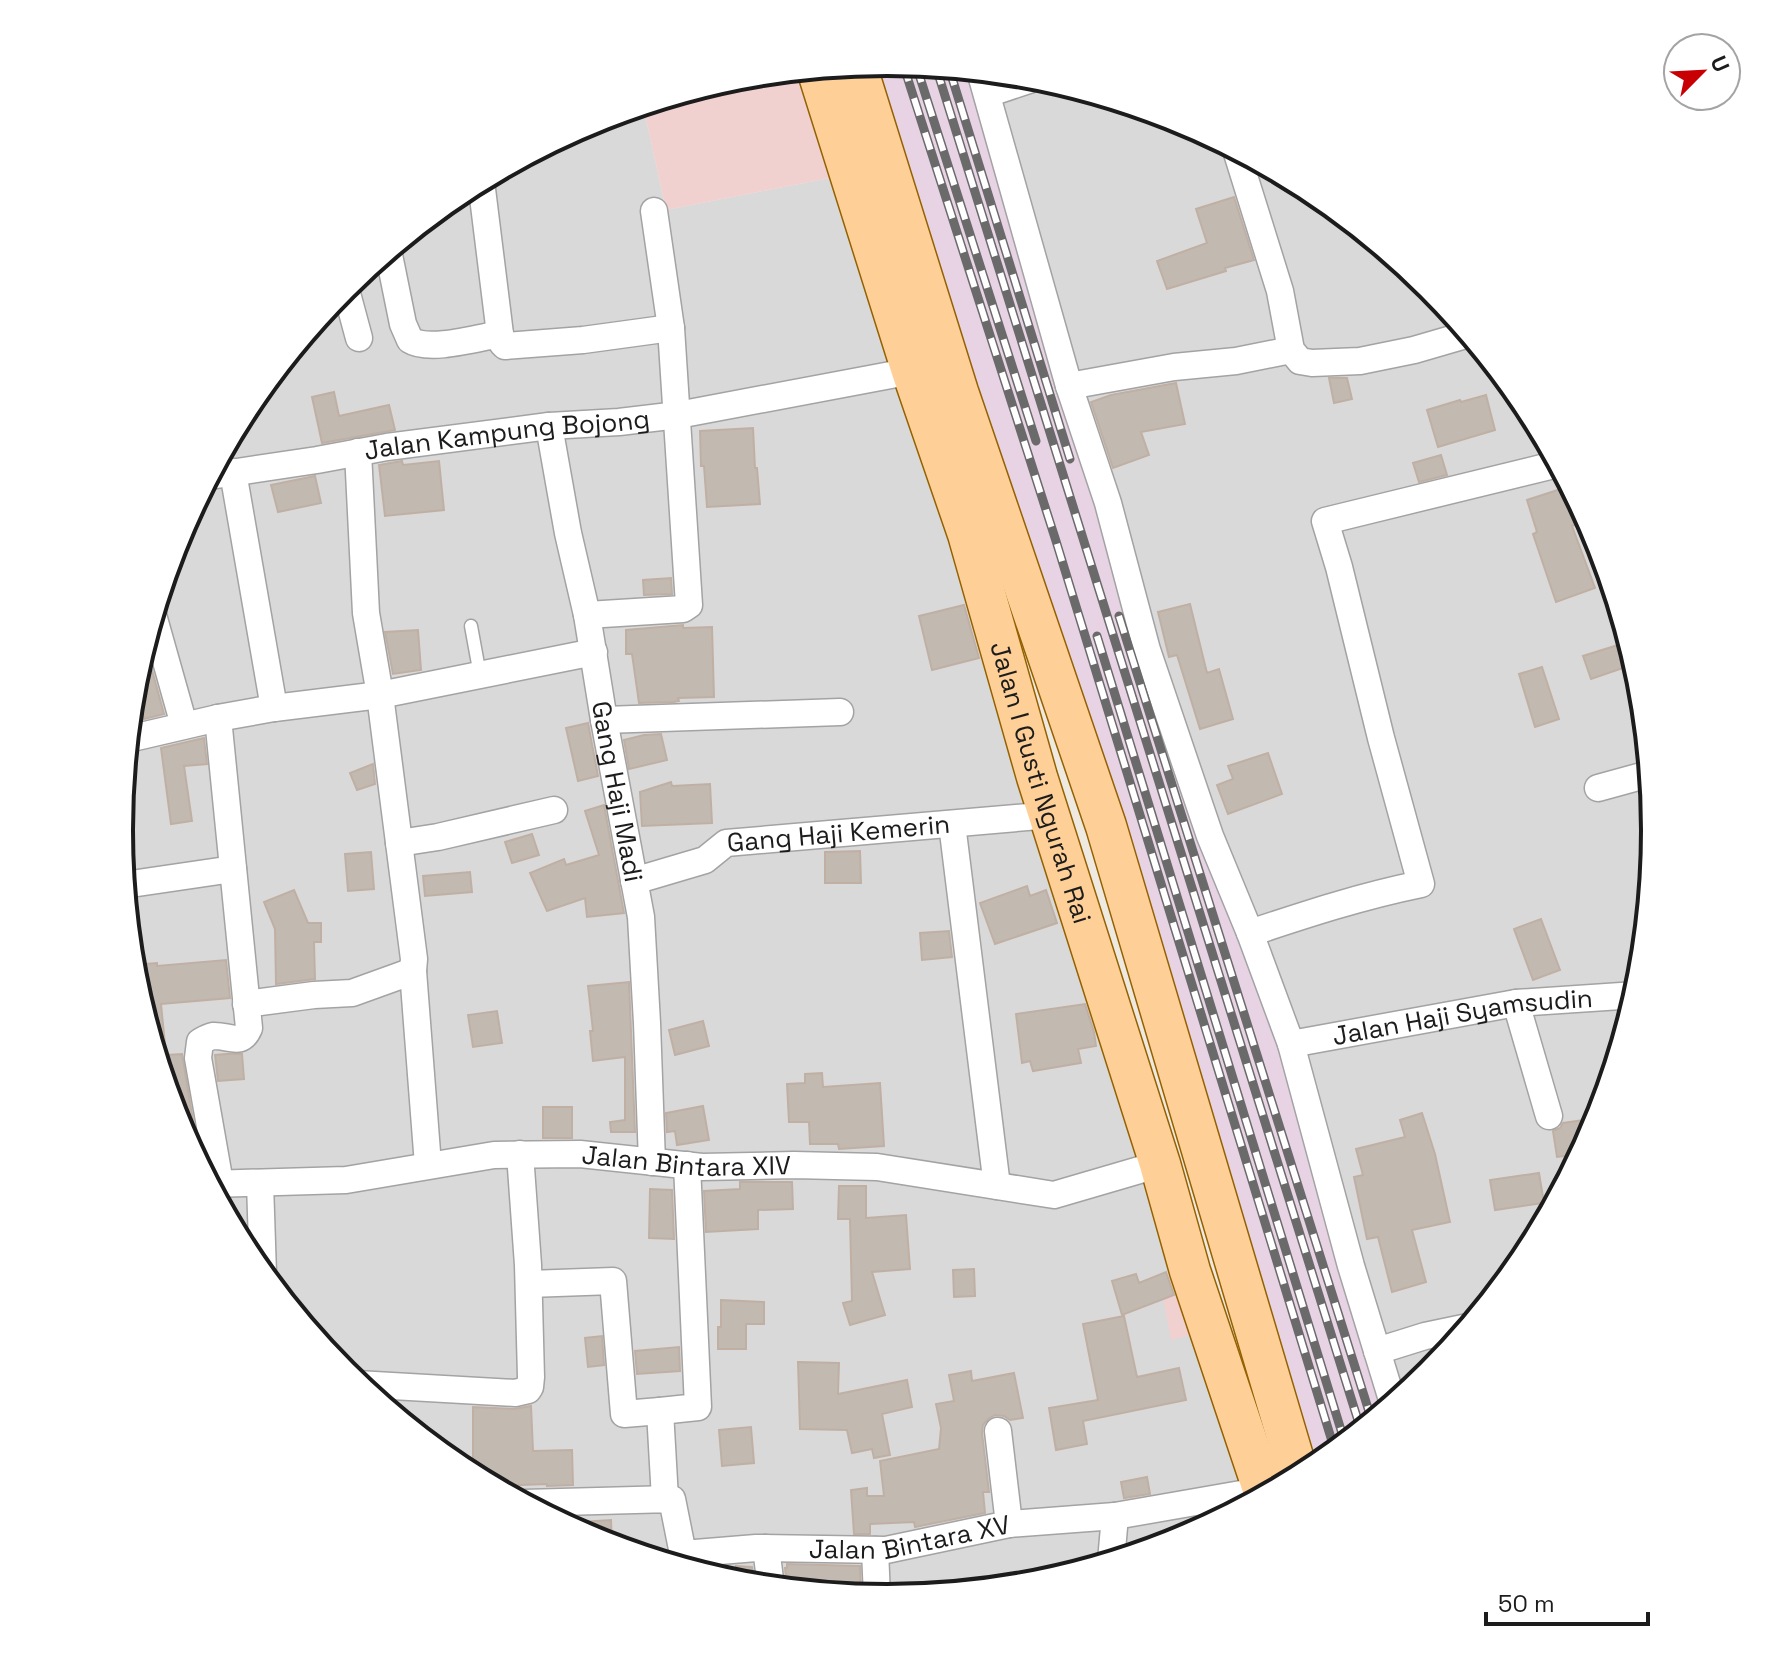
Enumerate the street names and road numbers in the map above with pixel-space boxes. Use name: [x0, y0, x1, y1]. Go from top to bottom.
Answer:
street label: Jalan Kampung Bojong: [361, 401, 652, 468]
street label: Jalan I Gusti Ngurah Rai: [982, 638, 1100, 928]
street label: Gang Haji Madi: [584, 699, 651, 885]
street label: Gang Haji Kemerin: [726, 807, 951, 860]
street label: Jalan Haji Syamsudin: [1330, 981, 1594, 1053]
street label: Jalan Bintara XIV: [580, 1137, 791, 1184]
street label: Jalan Bintara XV: [809, 1507, 1013, 1567]

